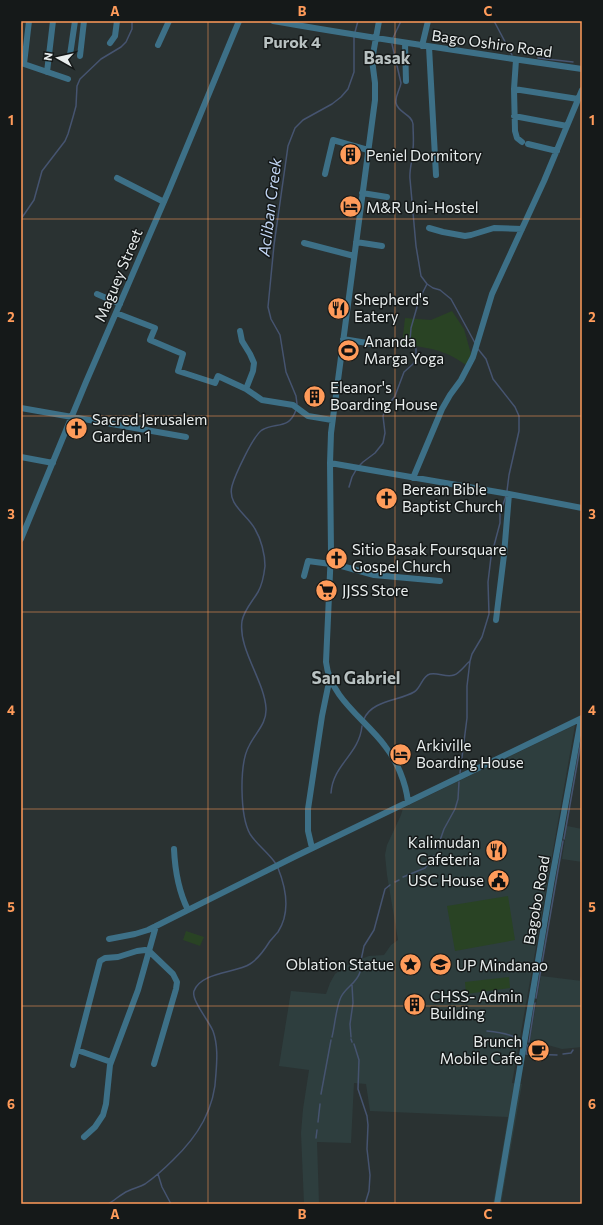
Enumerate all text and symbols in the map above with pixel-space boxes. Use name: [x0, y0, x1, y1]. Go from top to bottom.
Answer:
text: A: [110, 3, 120, 19]
text: B: [298, 3, 307, 19]
text: C: [484, 3, 493, 19]
street label: Bago Oshiro Road: [431, 26, 553, 60]
district label: Purok 4: [263, 32, 321, 51]
north arrow: [38, 38, 78, 78]
district label: Basak: [364, 47, 411, 68]
text: N: [41, 52, 55, 62]
text: 1: [8, 112, 14, 128]
text: 1: [589, 112, 595, 128]
building icon: Peniel Dormitory: [338, 142, 364, 168]
place label: Peniel Dormitory: [366, 146, 482, 164]
water label: Acliban Creek: [253, 156, 285, 258]
hotel icon: M&R Uni-Hostel: [338, 194, 364, 220]
place label: M&R Uni-Hostel: [366, 198, 479, 216]
street label: Maguey Street: [90, 226, 146, 324]
place label: Shepherd's Eatery: [354, 290, 429, 325]
restaurant icon: Shepherd's Eatery: [325, 295, 351, 321]
text: 2: [7, 309, 15, 325]
text: 2: [588, 309, 596, 325]
place label: Ananda Marga Yoga: [364, 332, 444, 367]
sports icon: Ananda Marga Yoga: [335, 337, 361, 363]
place label: Eleanor's Boarding House: [330, 378, 438, 413]
building icon: Eleanor's Boarding House: [302, 383, 328, 409]
place label: Sacred Jerusalem Garden 1: [92, 410, 207, 445]
church icon: Sacred Jerusalem Garden 1: [64, 415, 90, 441]
place label: Berean Bible Baptist Church: [402, 480, 503, 515]
church icon: Berean Bible Baptist Church: [373, 485, 399, 511]
text: 3: [7, 506, 15, 522]
text: 3: [588, 506, 596, 522]
place label: Sitio Basak Foursquare Gospel Church: [352, 540, 507, 575]
church icon: Sitio Basak Foursquare Gospel Church: [323, 545, 349, 571]
supermarket icon: JJSS Store: [313, 577, 339, 603]
place label: JJSS Store: [342, 581, 409, 599]
district label: San Gabriel: [312, 667, 401, 688]
text: 4: [7, 702, 15, 718]
text: 4: [588, 702, 596, 718]
place label: Arkiville Boarding House: [416, 736, 524, 771]
hotel icon: Arkiville Boarding House: [388, 741, 414, 767]
place label: Kalimudan Cafeteria: [408, 833, 480, 868]
restaurant icon: Kalimudan Cafeteria: [483, 838, 509, 864]
street label: Bagobo Road: [519, 854, 553, 946]
public building icon: USC House: [486, 867, 512, 893]
place label: USC House: [408, 871, 484, 889]
text: 5: [7, 899, 15, 915]
text: 5: [588, 899, 596, 915]
place icon: Oblation Statue: [397, 951, 423, 977]
school or university icon: UP Mindanao: [427, 952, 453, 978]
place label: Oblation Statue: [286, 955, 394, 973]
place label: UP Mindanao: [456, 956, 548, 974]
place label: CHSS- Admin Building: [430, 987, 523, 1022]
building icon: CHSS- Admin Building: [402, 992, 428, 1018]
place label: Brunch Mobile Cafe: [440, 1032, 522, 1067]
cafe icon: Brunch Mobile Cafe: [525, 1037, 551, 1063]
text: 6: [7, 1096, 15, 1112]
text: 6: [588, 1096, 596, 1112]
text: A: [110, 1206, 120, 1222]
text: B: [298, 1206, 307, 1222]
text: C: [484, 1206, 493, 1222]

